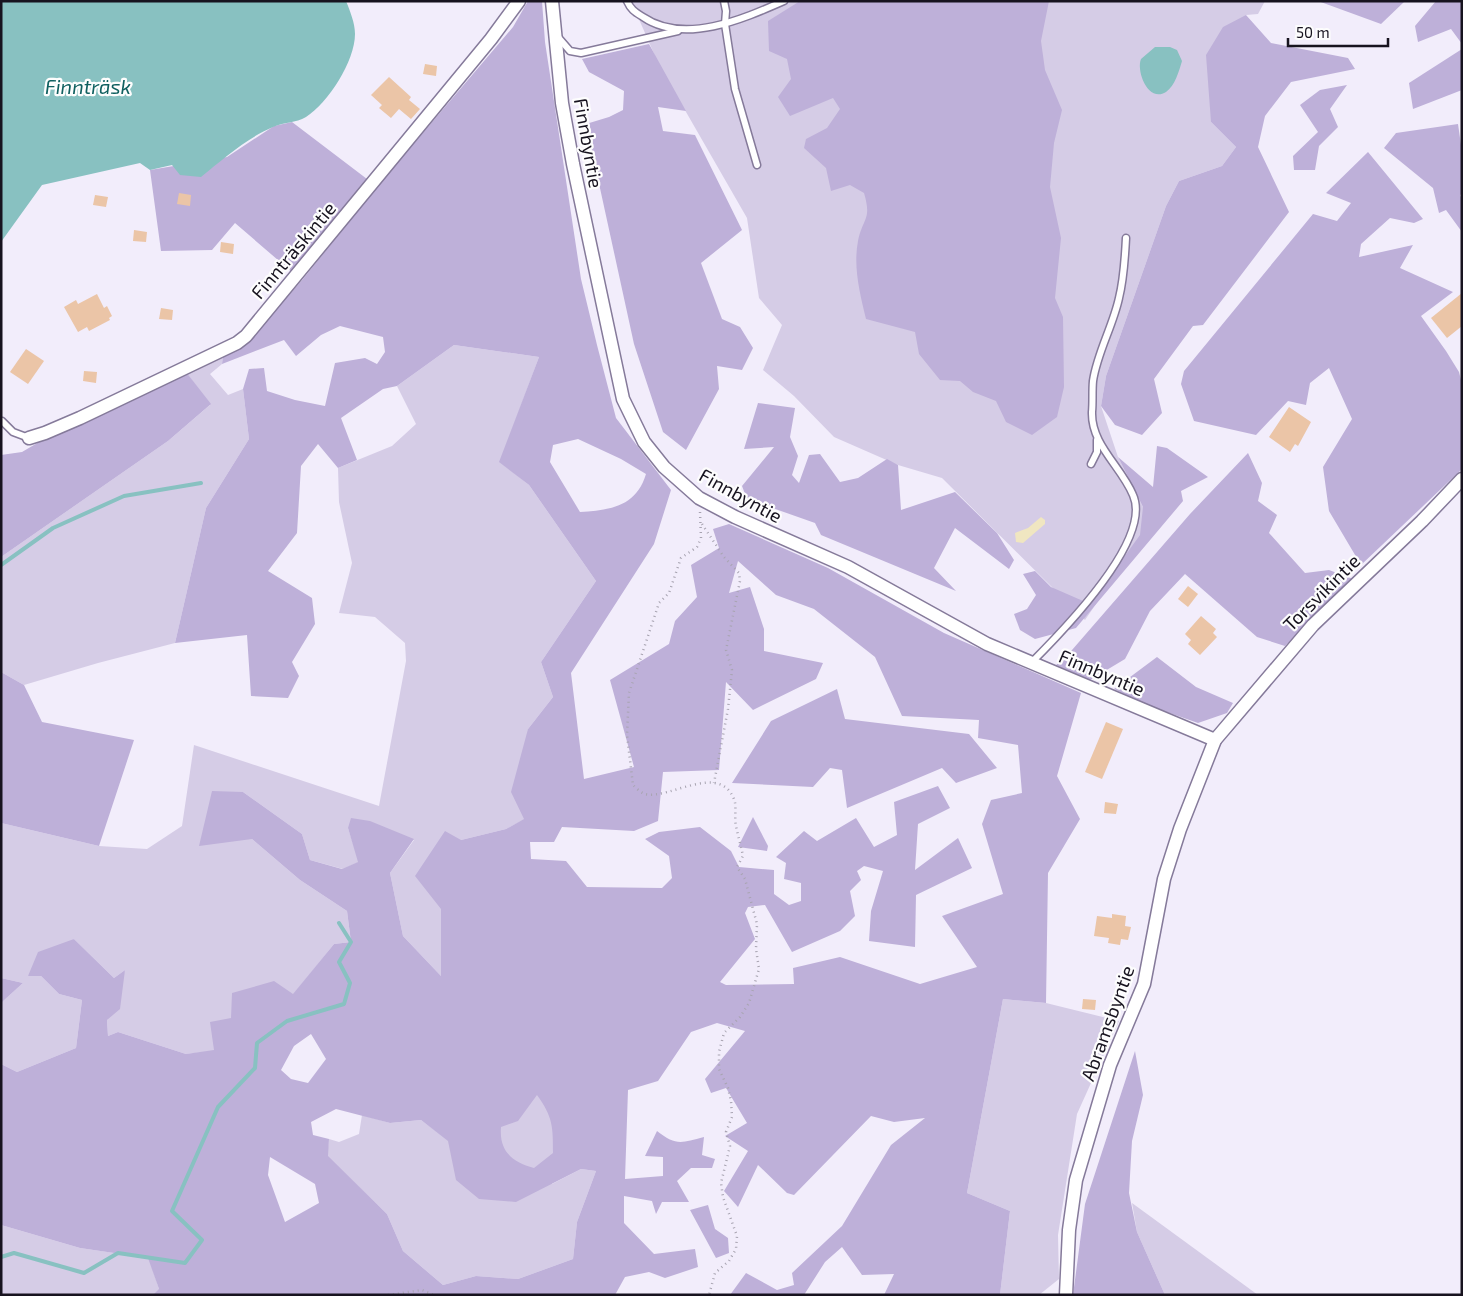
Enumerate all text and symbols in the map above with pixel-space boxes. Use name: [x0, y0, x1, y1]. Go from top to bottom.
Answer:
scale bar: [1288, 15, 1388, 47]
text: 50 m: [1296, 23, 1330, 41]
water label: Finnträsk: [45, 74, 131, 98]
street label: Finnbyntie: [570, 96, 608, 190]
street label: Finnträskintie: [246, 197, 340, 303]
street label: Finnbyntie: [696, 463, 786, 527]
street label: Torsvikintie: [1278, 549, 1364, 635]
street label: Finnbyntie: [1056, 644, 1148, 700]
street label: Abramsbyntie: [1076, 962, 1138, 1084]

